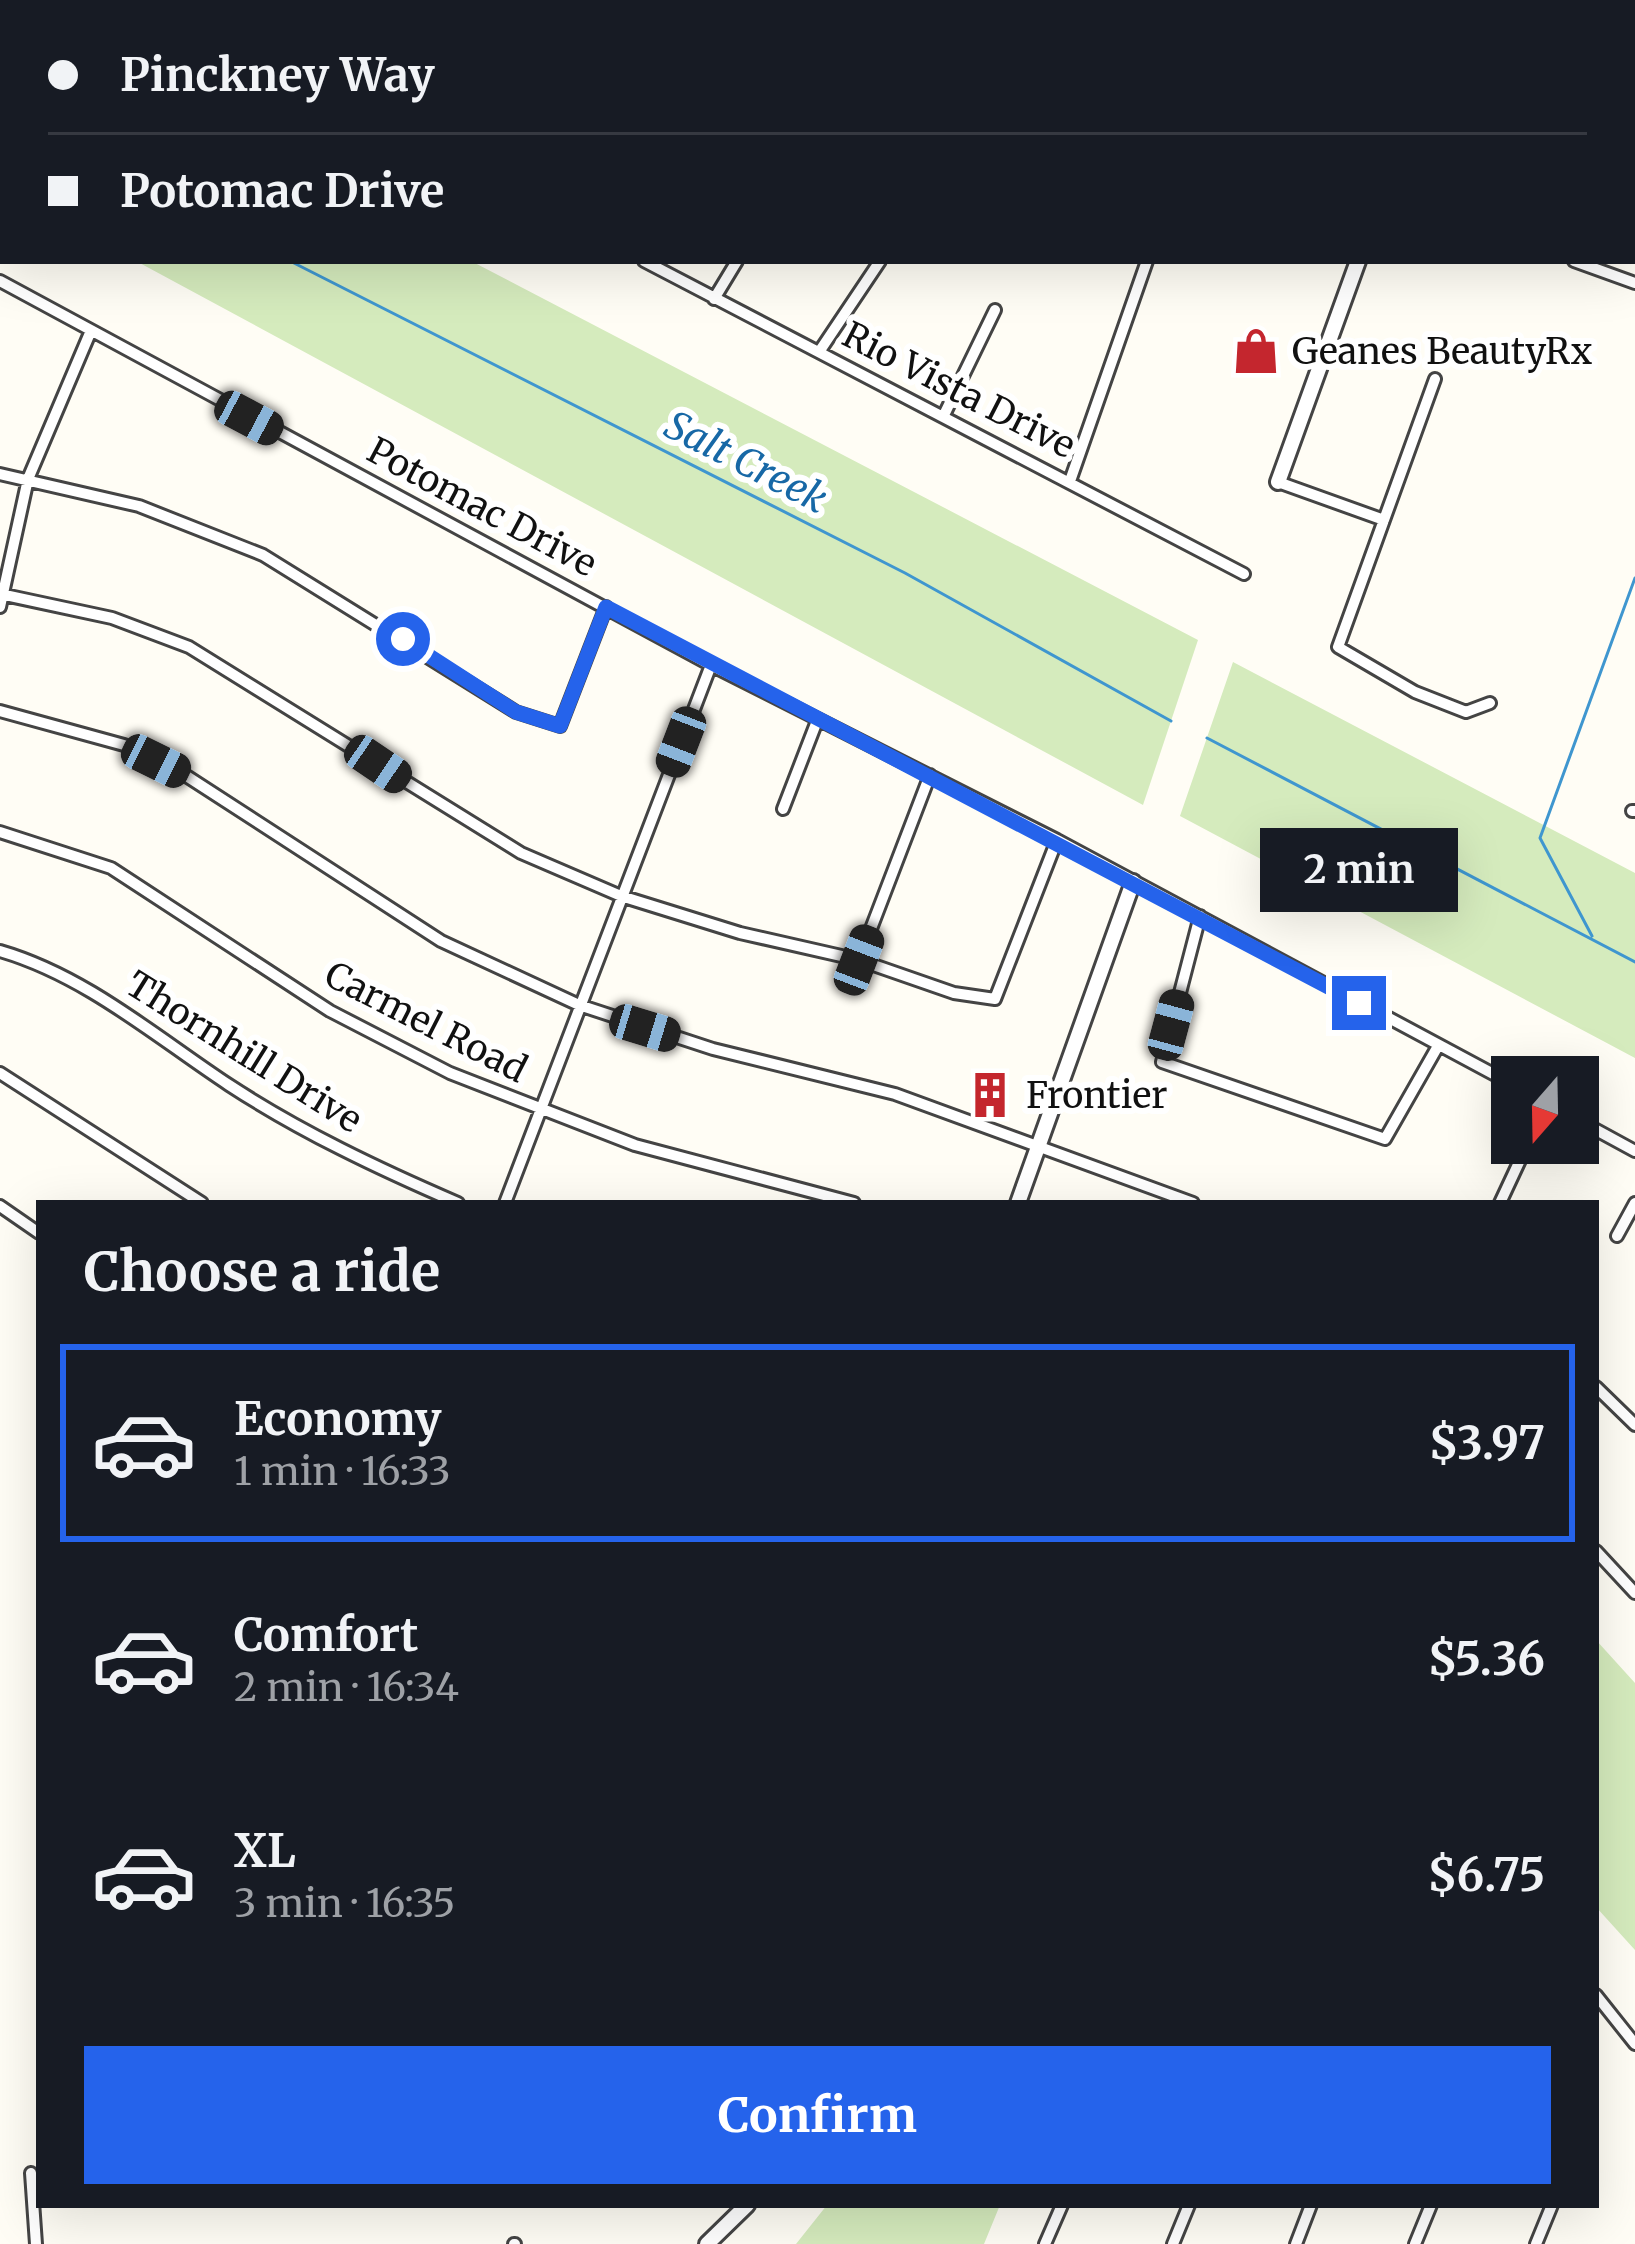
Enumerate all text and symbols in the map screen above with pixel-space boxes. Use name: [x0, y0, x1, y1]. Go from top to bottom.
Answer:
text: Pinckney Way: [120, 47, 435, 103]
text: Potomac Drive: [120, 163, 444, 219]
street label: Rio Vista Drive: [835, 312, 1083, 468]
shop icon: Geanes BeautyRx: [1231, 326, 1281, 376]
place label: Geanes BeautyRx: [1292, 329, 1593, 374]
car: [209, 385, 289, 451]
water label: Salt Creek: [657, 400, 835, 524]
street label: Potomac Drive: [360, 428, 604, 586]
route start: [376, 612, 430, 666]
car: [651, 702, 711, 782]
car: [116, 729, 196, 793]
car: [338, 729, 418, 799]
callout: 2 min: [1260, 829, 1458, 913]
text: 2 min: [1303, 845, 1415, 894]
car: [829, 920, 889, 1000]
street label: Carmel Road: [317, 952, 535, 1092]
street label: Thornhill Drive: [118, 962, 370, 1142]
route end: [1332, 976, 1386, 1030]
car: [1144, 986, 1198, 1064]
car: [605, 1000, 685, 1056]
north arrow: [1491, 1056, 1599, 1164]
map controls: [1491, 1056, 1599, 1164]
building icon: Frontier: [965, 1070, 1015, 1120]
place label: Frontier: [1026, 1073, 1167, 1118]
text: Choose a ride: [84, 1238, 440, 1306]
icon: car: [90, 1389, 198, 1497]
text: Economy: [234, 1391, 442, 1447]
text: $3.97: [1429, 1415, 1545, 1471]
text: 1 min · 16:33: [234, 1447, 450, 1496]
icon: car: [90, 1605, 198, 1713]
text: Comfort: [234, 1607, 418, 1663]
text: $5.36: [1427, 1631, 1545, 1687]
text: 2 min · 16:34: [234, 1663, 459, 1712]
icon: car: [90, 1821, 198, 1929]
text: XL: [234, 1823, 296, 1879]
text: $6.75: [1427, 1847, 1545, 1903]
text: 3 min · 16:35: [234, 1879, 455, 1928]
button: Confirm: [84, 2046, 1551, 2184]

